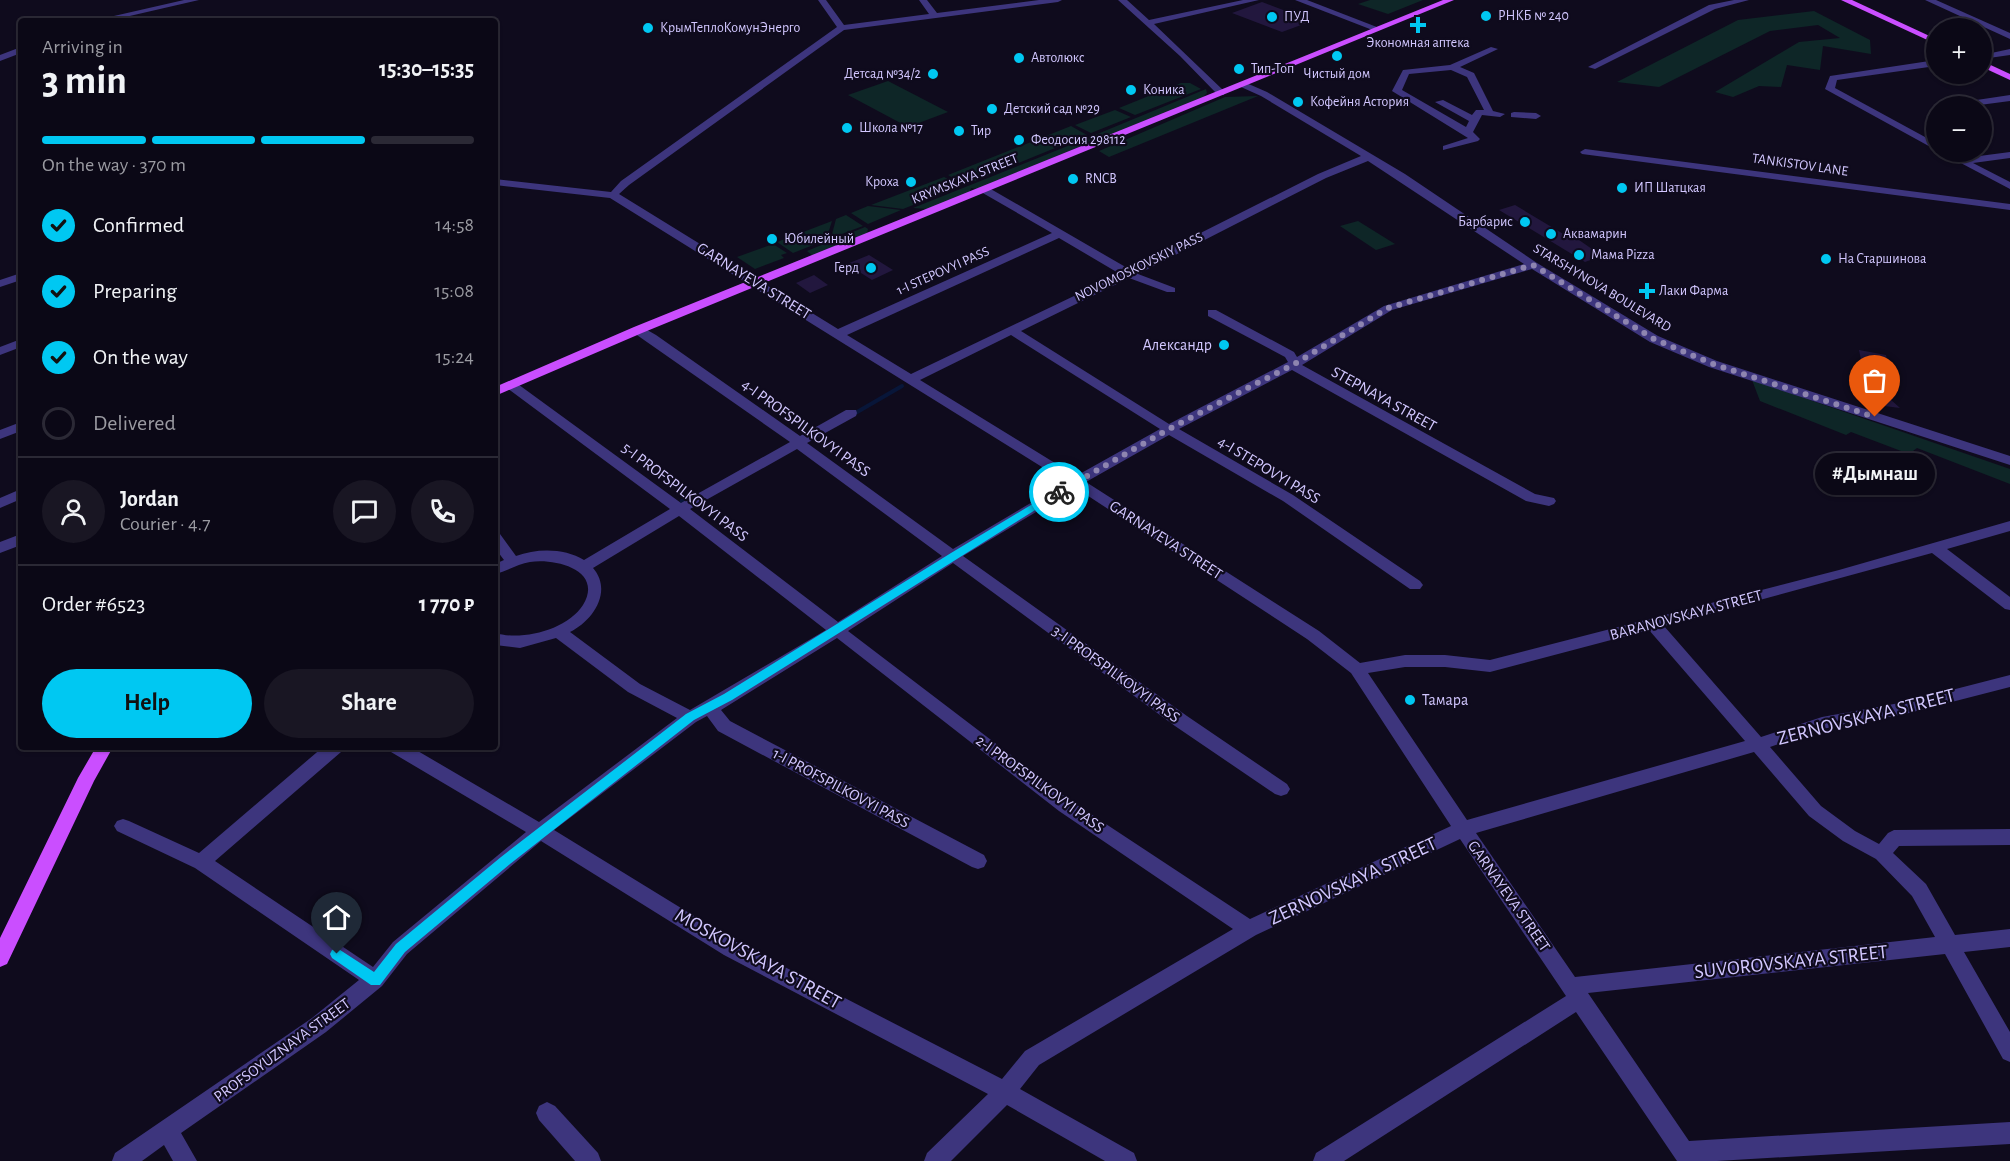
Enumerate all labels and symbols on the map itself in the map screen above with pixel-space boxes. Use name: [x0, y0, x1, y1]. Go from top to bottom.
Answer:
marker: РНКБ № 240: [1479, 9, 1493, 23]
place label: РНКБ № 240: [1498, 9, 1569, 23]
marker: ПУД: [1265, 10, 1279, 24]
place label: ПУД: [1284, 10, 1310, 24]
marker: Экономная аптека: [1411, 18, 1425, 32]
marker: КрымТеплоКомунЭнерго: [641, 21, 655, 35]
place label: КрымТеплоКомунЭнерго: [660, 21, 800, 35]
place label: Экономная аптека: [1366, 36, 1470, 50]
marker: Чистый дом: [1330, 49, 1344, 63]
marker: Автолюкс: [1012, 51, 1026, 65]
place label: Автолюкс: [1031, 51, 1085, 65]
marker: Тип-Топ: [1232, 62, 1246, 76]
place label: Тип-Топ: [1251, 62, 1294, 76]
place label: Детсад №34/2: [844, 67, 921, 81]
marker: Детсад №34/2: [926, 67, 940, 81]
place label: Чистый дом: [1304, 67, 1370, 81]
marker: Коника: [1124, 83, 1138, 97]
place label: Коника: [1143, 83, 1185, 97]
marker: Кофейня Астория: [1291, 95, 1305, 109]
place label: Кофейня Астория: [1310, 95, 1409, 109]
marker: Детский сад №29: [985, 102, 999, 116]
place label: Детский сад №29: [1004, 102, 1100, 116]
marker: Школа №17: [840, 121, 854, 135]
place label: Школа №17: [859, 121, 923, 135]
marker: Тир: [952, 124, 966, 138]
place label: Тир: [971, 124, 991, 138]
marker: Феодосия 298112: [1012, 133, 1026, 147]
place label: Феодосия 298112: [1031, 133, 1126, 147]
street label: KRYMSKAYA STREET: [910, 151, 1020, 207]
street label: TANKISTOV LANE: [1751, 151, 1849, 179]
marker: RNCB: [1066, 172, 1080, 186]
place label: RNCB: [1085, 172, 1117, 186]
place label: Кроха: [865, 175, 900, 189]
marker: Кроха: [904, 175, 918, 189]
marker: ИП Шатцкая: [1615, 181, 1629, 195]
place label: ИП Шатцкая: [1634, 181, 1706, 195]
place label: Барбарис: [1458, 215, 1513, 229]
marker: Барбарис: [1518, 215, 1532, 229]
marker: Аквамарин: [1544, 227, 1558, 241]
place label: Аквамарин: [1563, 227, 1627, 241]
street label: NOVOMOSKOVSKIY PASS: [1073, 230, 1205, 304]
marker: Юбилейный: [765, 232, 779, 246]
place label: Юбилейный: [784, 232, 854, 246]
street label: GARNAYEVA STREET: [694, 239, 814, 323]
street label: STARSHYNOVA BOULEVARD: [1531, 241, 1673, 335]
street label: 1-I STEPOVYI PASS: [895, 244, 991, 298]
marker: Мама Pizza: [1572, 248, 1586, 262]
place label: Мама Pizza: [1591, 248, 1655, 262]
marker: На Старшинова: [1819, 252, 1833, 266]
place label: На Старшинова: [1838, 252, 1927, 266]
place label: Герд: [834, 261, 859, 275]
marker: Герд: [864, 261, 878, 275]
marker: Лаки Фарма: [1640, 284, 1654, 298]
place label: Лаки Фарма: [1659, 284, 1729, 298]
place label: Александр: [1142, 337, 1212, 353]
marker: Александр: [1217, 338, 1231, 352]
pin: [1849, 355, 1900, 417]
street label: STEPNAYA STREET: [1329, 364, 1439, 435]
street label: 4-I PROFSPILKOVYI PASS: [739, 376, 873, 480]
street label: 4-I STEPOVYI PASS: [1215, 433, 1323, 507]
street label: 5-I PROFSPILKOVYI PASS: [619, 439, 751, 545]
callout: #Дымнаш: [1815, 453, 1935, 495]
courier: [1029, 462, 1089, 522]
street label: GARNAYEVA STREET: [1107, 498, 1225, 583]
street label: BARANOVSKAYA STREET: [1608, 587, 1764, 643]
street label: 3-I PROFSPILKOVYI PASS: [1049, 622, 1183, 726]
street label: ZERNOVSKAYA STREET: [1775, 685, 1957, 749]
place label: Тамара: [1422, 692, 1468, 708]
marker: Тамара: [1403, 693, 1417, 707]
street label: 2-I PROFSPILKOVYI PASS: [973, 732, 1107, 836]
street label: 1-I PROFSPILKOVYI PASS: [770, 745, 912, 831]
street label: ZERNOVSKAYA STREET: [1266, 833, 1440, 929]
street label: GARNAYEVA STREET: [1465, 838, 1553, 954]
pin: [311, 892, 362, 954]
street label: MOSKOVSKAYA STREET: [672, 905, 844, 1013]
street label: SUVOROVSKAYA STREET: [1693, 942, 1889, 982]
street label: PROFSOYUZNAYA STREET: [211, 995, 353, 1105]

